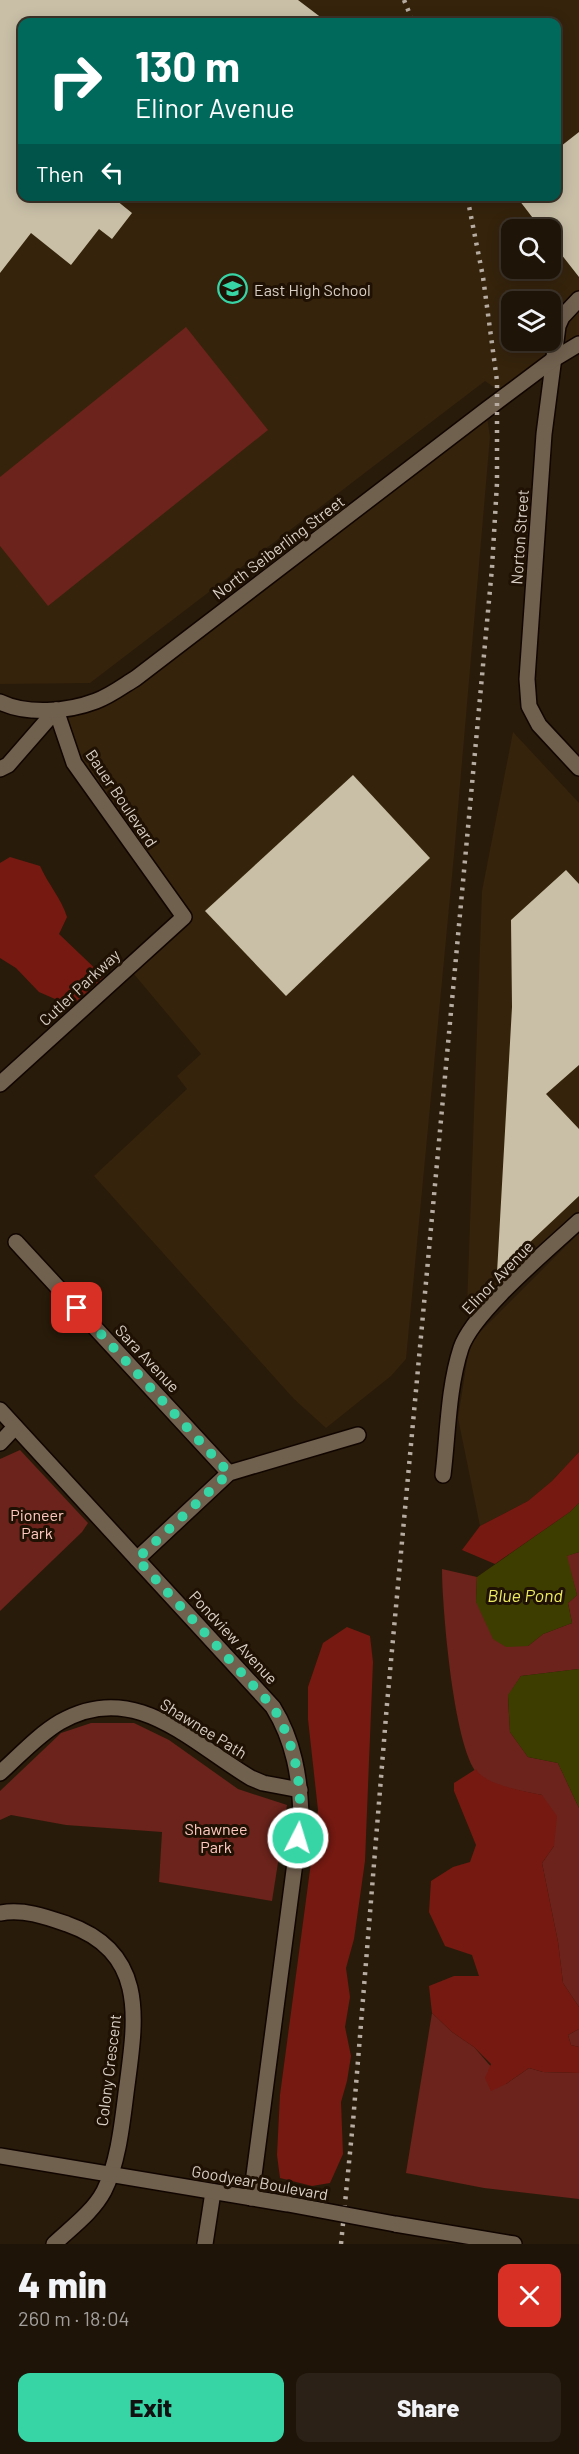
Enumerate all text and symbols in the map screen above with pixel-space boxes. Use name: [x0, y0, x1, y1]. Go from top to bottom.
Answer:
text: 130 m: [135, 40, 240, 90]
icon: right: [36, 42, 114, 120]
text: Elinor Avenue: [135, 91, 295, 123]
icon: left: [96, 156, 129, 189]
text: Then: [36, 160, 84, 186]
map controls: [501, 219, 561, 351]
button: search: [501, 219, 561, 279]
school or university icon: East High School: [217, 273, 249, 305]
place label: East High School: [254, 280, 371, 299]
button: layers: [501, 291, 561, 351]
street label: Norton Street: [506, 489, 532, 585]
street label: North Seiberling Street: [208, 491, 348, 603]
street label: Bauer Boulevard: [82, 746, 162, 850]
street label: Cutler Parkway: [35, 944, 124, 1029]
street label: Elinor Avenue: [457, 1236, 537, 1318]
pin: [51, 1282, 102, 1333]
icon: arrive: [60, 1291, 93, 1324]
street label: Sara Avenue: [112, 1320, 184, 1396]
park label: Pioneer Park: [10, 1505, 64, 1542]
water label: Blue Pond: [487, 1584, 563, 1606]
street label: Pondview Avenue: [186, 1586, 282, 1688]
street label: Shawnee Path: [157, 1694, 251, 1762]
position arrow: [266, 1806, 330, 1870]
park label: Shawnee Park: [184, 1819, 248, 1856]
street label: Colony Crescent: [92, 2013, 124, 2127]
street label: Goodyear Boulevard: [190, 2161, 330, 2203]
text: 4 min: [18, 2262, 107, 2305]
button: close: [498, 2264, 561, 2327]
text: 260 m · 18:04: [18, 2306, 130, 2330]
button: Exit: [18, 2373, 284, 2442]
button: Share: [296, 2373, 561, 2442]

